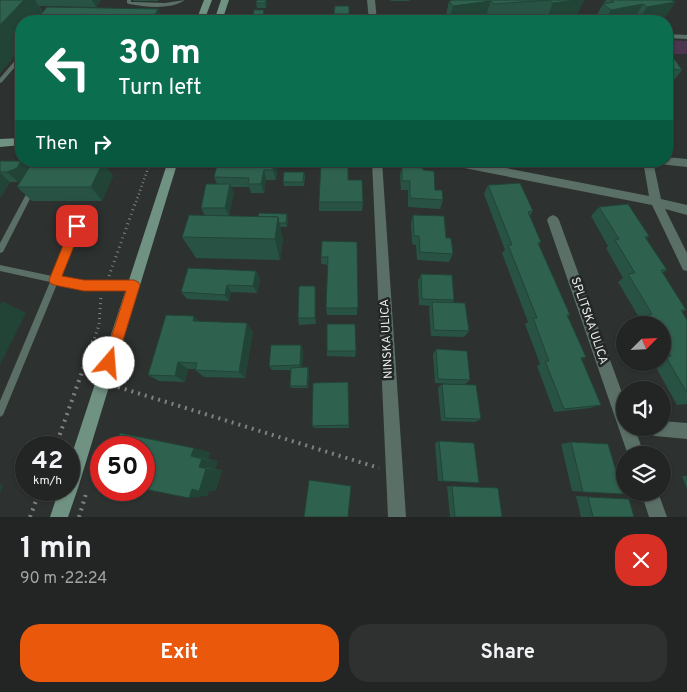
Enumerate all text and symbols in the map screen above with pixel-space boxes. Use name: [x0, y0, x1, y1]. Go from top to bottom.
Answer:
text: 30 m: [118, 32, 201, 76]
icon: left: [35, 35, 100, 100]
text: Turn left: [118, 75, 201, 102]
icon: right: [88, 130, 116, 158]
text: Then: [35, 132, 78, 156]
pin: [56, 205, 98, 247]
icon: arrive: [63, 212, 91, 240]
street label: SPLITSKA ULICA: [567, 275, 611, 367]
street label: NINSKA ULICA: [377, 299, 397, 379]
north arrow: [616, 316, 671, 371]
map controls: [616, 316, 671, 501]
position arrow: [82, 336, 134, 388]
button: sound: [616, 381, 671, 436]
speed limit sign: 50: [90, 436, 155, 501]
text: 42: [32, 446, 63, 478]
button: layers: [616, 446, 671, 501]
text: km/h: [33, 473, 62, 489]
text: 1 min: [20, 531, 92, 568]
button: close: [615, 534, 667, 586]
text: 90 m · 22:24: [20, 569, 107, 589]
button: Exit: [20, 624, 339, 682]
button: Share: [349, 624, 667, 682]

